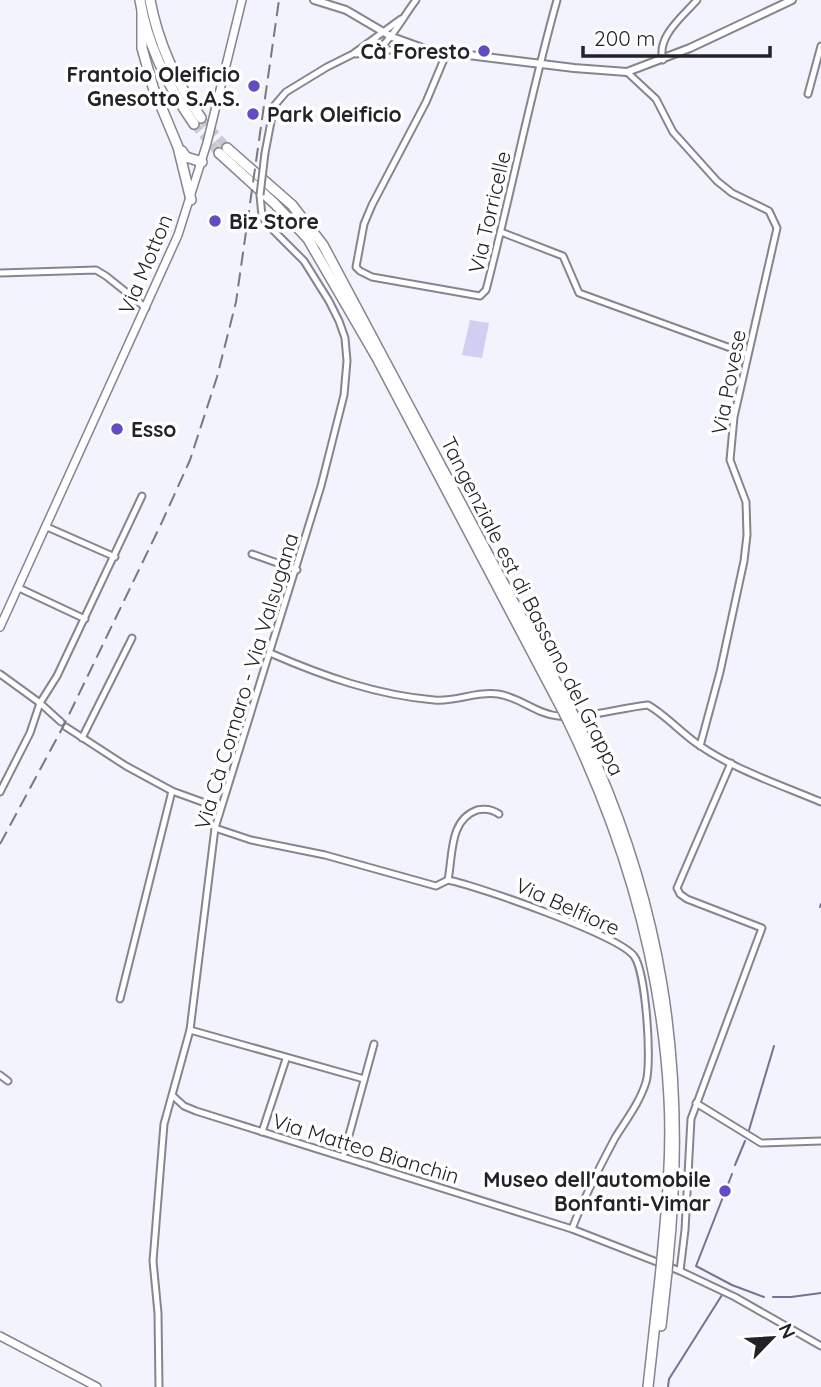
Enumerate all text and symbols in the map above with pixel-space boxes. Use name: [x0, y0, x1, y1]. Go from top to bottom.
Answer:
scale bar: [583, 14, 770, 58]
text: 200 m: [594, 25, 656, 51]
place label: Cà Foresto: [360, 38, 470, 64]
marker: Cà Foresto: [476, 43, 492, 59]
place label: Frantoio Oleificio Gnesotto S.A.S.: [66, 61, 240, 111]
marker: Frantoio Oleificio Gnesotto S.A.S.: [246, 78, 262, 94]
place label: Park Oleificio: [267, 101, 402, 127]
marker: Park Oleificio: [245, 106, 261, 122]
street label: Via Torricelle: [462, 148, 516, 276]
place label: Biz Store: [229, 208, 319, 234]
street label: Via Motton: [112, 210, 178, 318]
marker: Biz Store: [207, 213, 223, 229]
street label: Via Povese: [705, 327, 751, 437]
place label: Esso: [131, 416, 176, 442]
marker: Esso: [109, 421, 125, 437]
street label: Tangenziale est di Bassano del Grappa: [436, 432, 630, 780]
street label: Via Cà Cornaro - Via Valsugana: [188, 530, 304, 832]
street label: Via Belfiore: [512, 871, 624, 941]
street label: Via Matteo Bianchin: [269, 1107, 463, 1189]
place label: Museo dell'automobile Bonfanti-Vimar: [483, 1166, 711, 1216]
marker: Museo dell'automobile Bonfanti-Vimar: [717, 1183, 733, 1199]
north arrow: [737, 1303, 807, 1373]
text: N: [774, 1319, 801, 1342]

